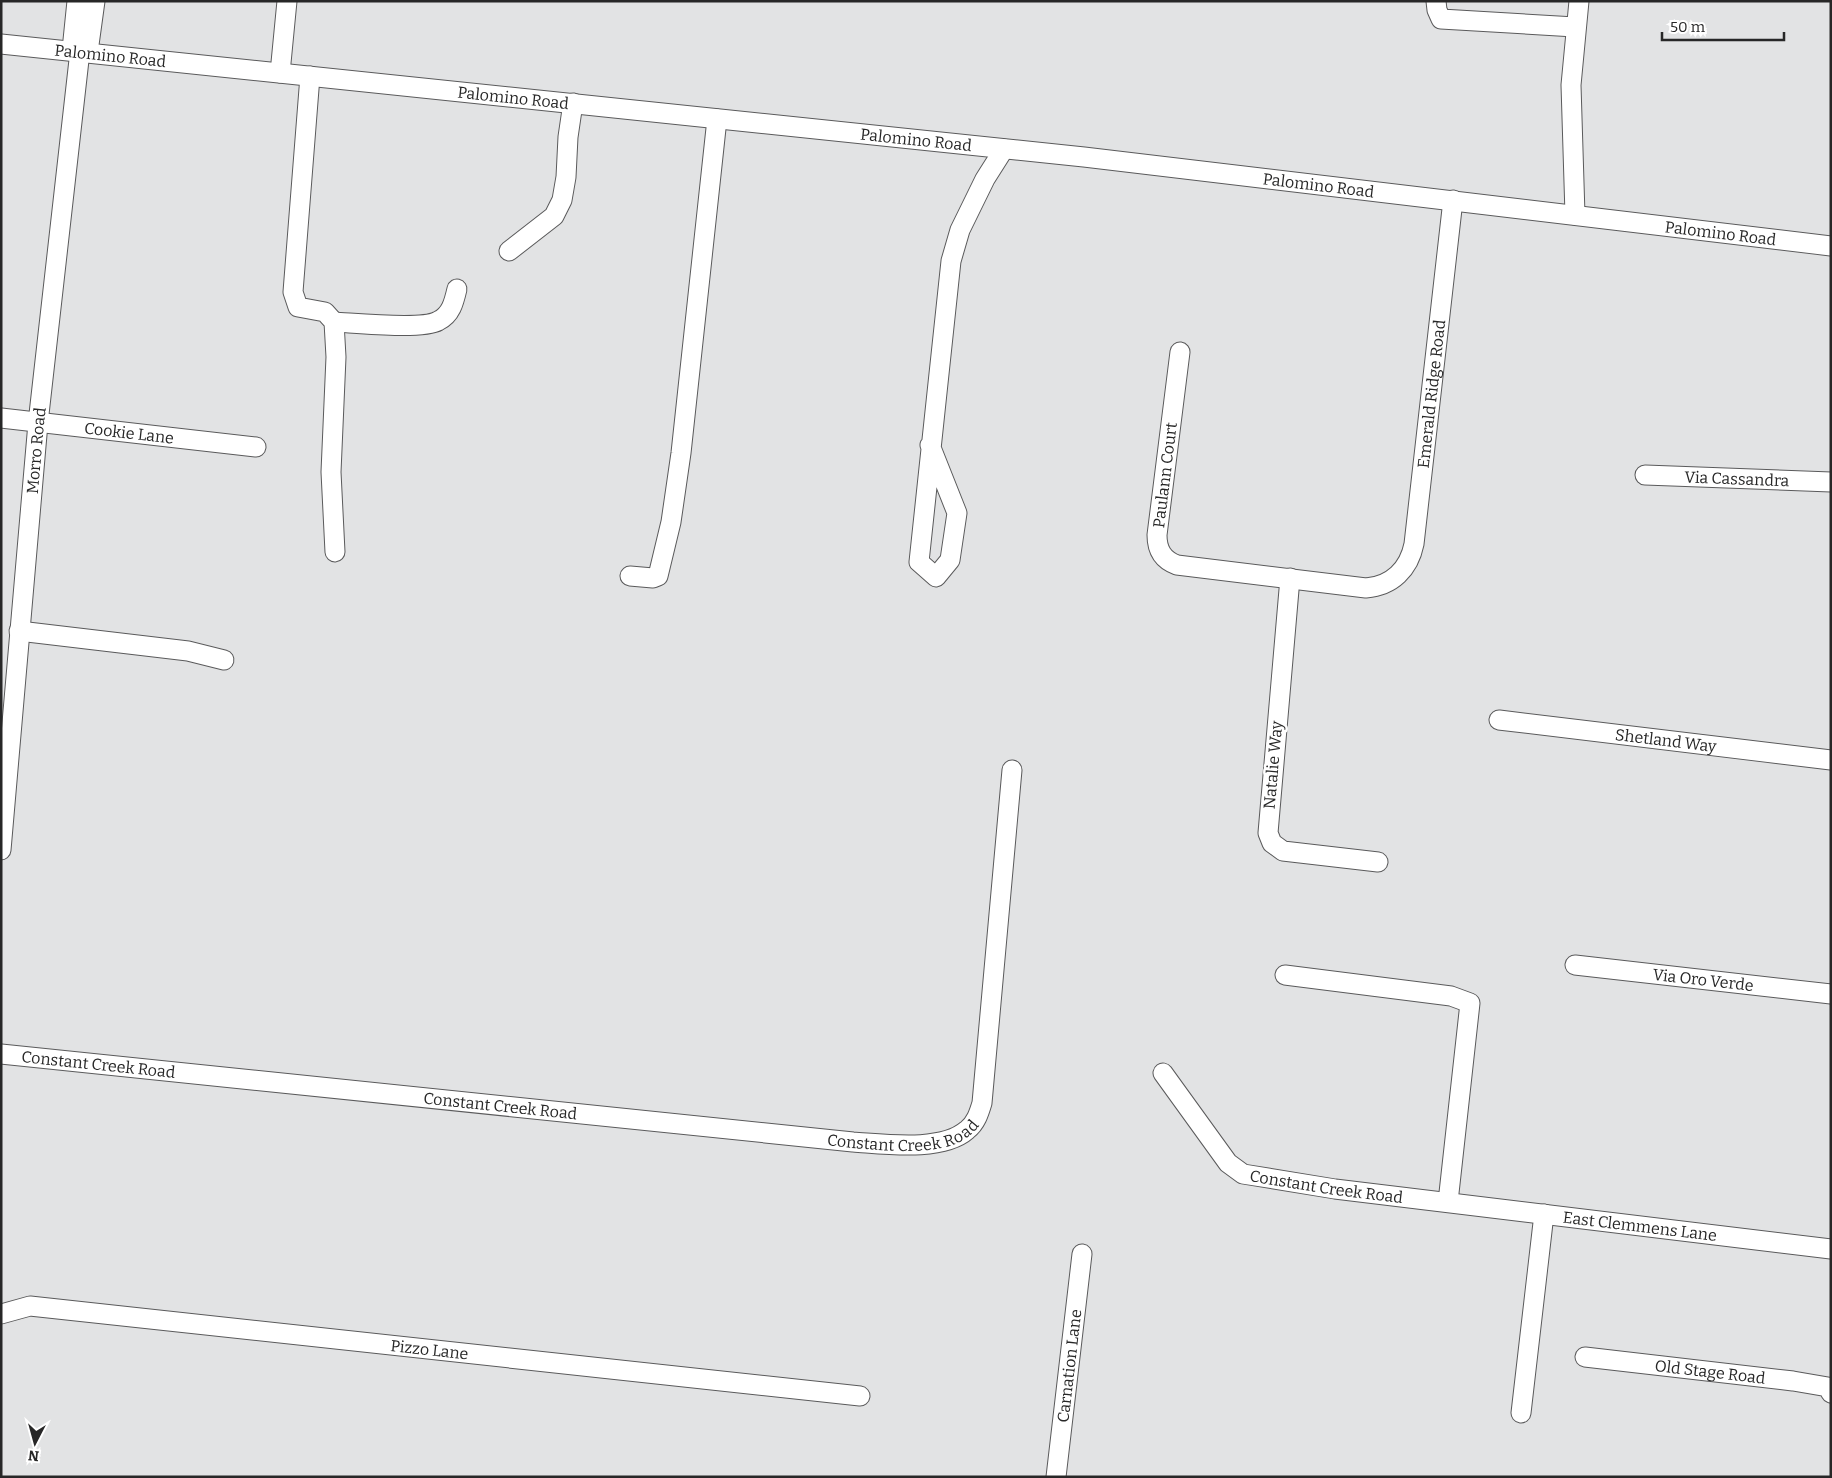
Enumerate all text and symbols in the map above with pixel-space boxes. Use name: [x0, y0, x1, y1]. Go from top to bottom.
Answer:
scale bar: [1662, 10, 1784, 42]
text: 50 m: [1670, 18, 1706, 36]
street label: Palomino Road: [54, 40, 168, 71]
street label: Palomino Road: [457, 82, 570, 113]
street label: Palomino Road: [859, 124, 973, 155]
street label: Palomino Road: [1262, 169, 1376, 201]
street label: Palomino Road: [1664, 217, 1778, 249]
street label: Emerald Ridge Road: [1413, 318, 1449, 469]
street label: Morro Road: [22, 406, 49, 495]
street label: Cookie Lane: [83, 418, 175, 447]
street label: Paulann Court: [1149, 421, 1181, 529]
street label: Via Cassandra: [1684, 467, 1790, 490]
street label: Natalie Way: [1260, 719, 1286, 810]
street label: Shetland Way: [1614, 725, 1718, 756]
street label: Via Oro Verde: [1652, 964, 1755, 995]
street label: Constant Creek Road: [21, 1047, 177, 1082]
street label: Constant Creek Road: [423, 1088, 579, 1123]
street label: Constant Creek Road: [826, 1115, 983, 1155]
street label: Constant Creek Road: [1249, 1166, 1405, 1207]
street label: East Clemmens Lane: [1562, 1207, 1718, 1245]
street label: Carnation Lane: [1053, 1308, 1085, 1423]
street label: Pizzo Lane: [390, 1336, 470, 1363]
street label: Old Stage Road: [1654, 1356, 1767, 1387]
north arrow: [10, 1418, 60, 1468]
text: N: [27, 1446, 40, 1464]

